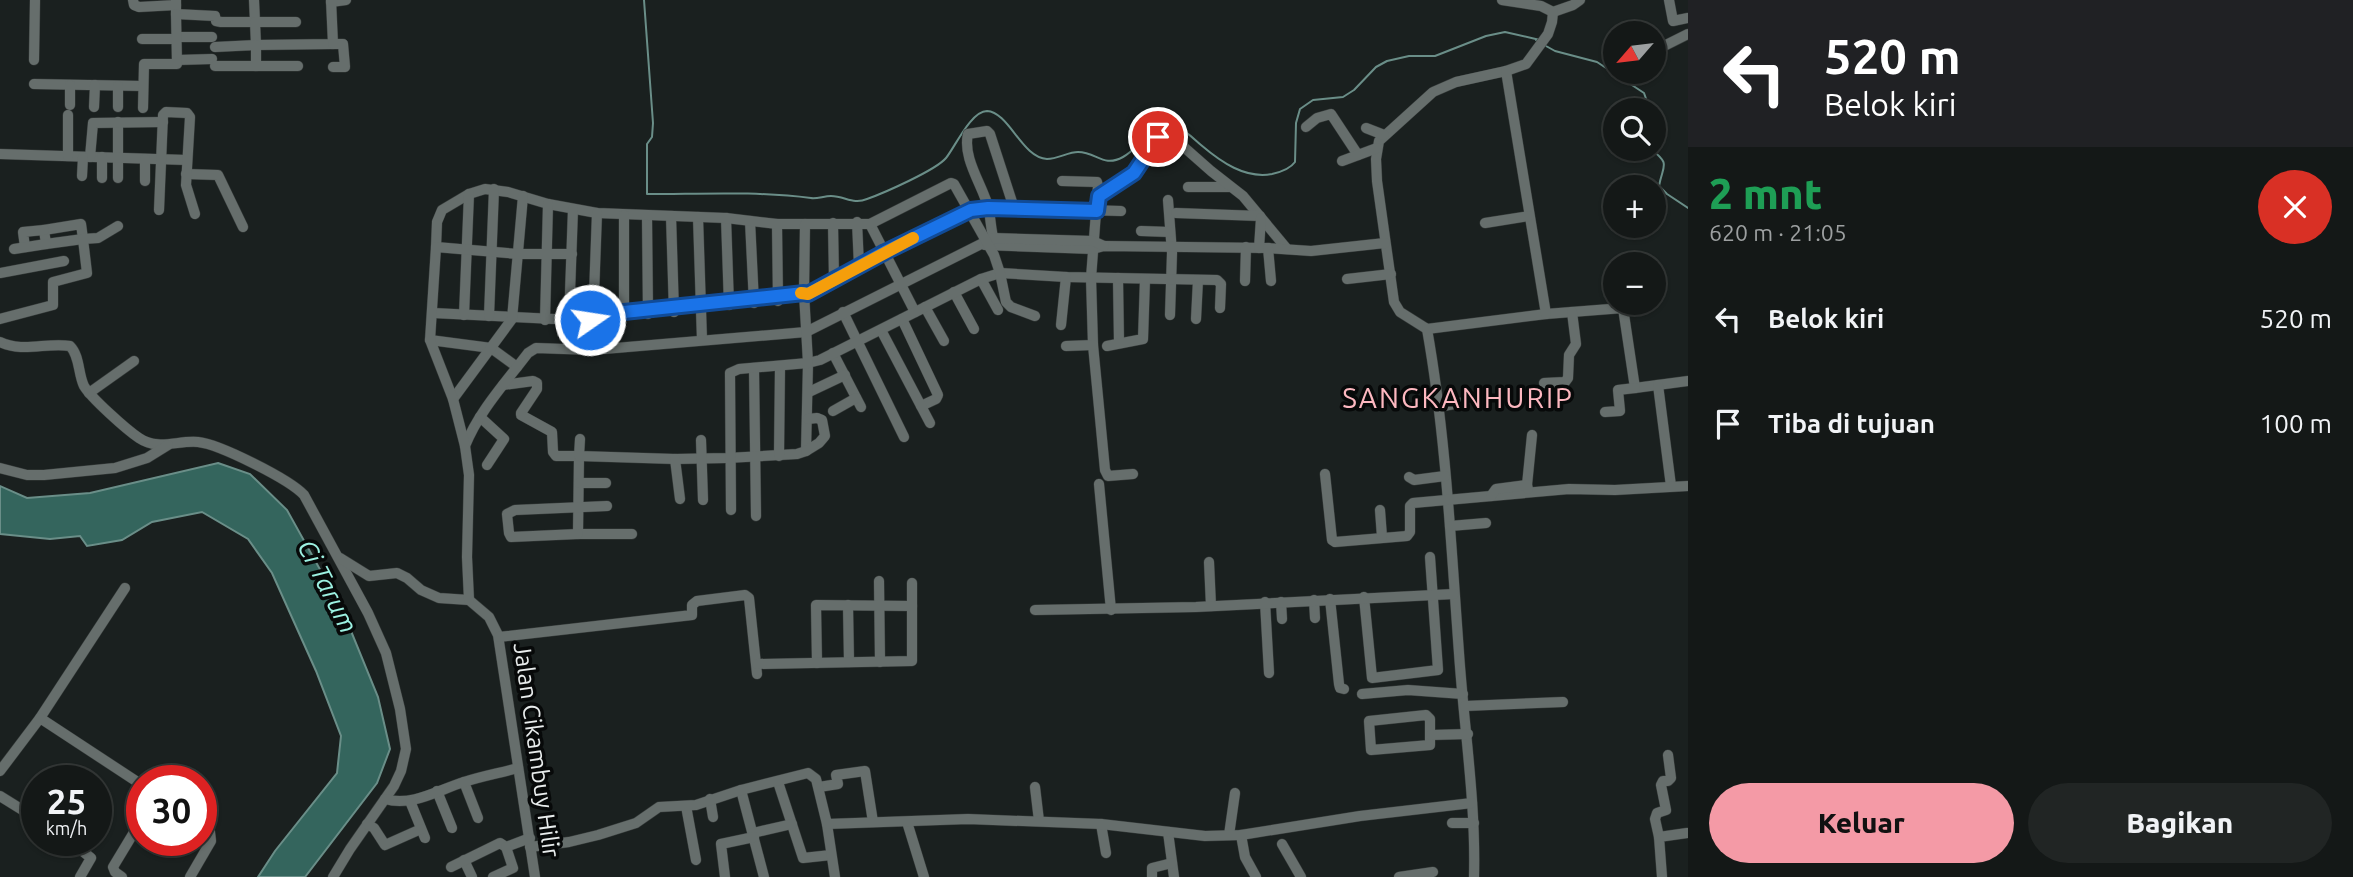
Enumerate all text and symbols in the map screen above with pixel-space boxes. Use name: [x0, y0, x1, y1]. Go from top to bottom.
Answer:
north arrow: [1603, 21, 1666, 84]
map controls: [1603, 21, 1666, 315]
icon: left: [1709, 28, 1800, 119]
text: 520 m: [1824, 28, 1961, 83]
text: Belok kiri: [1824, 86, 1956, 122]
button: search: [1603, 98, 1666, 161]
pin: [1128, 107, 1188, 167]
icon: arrive: [1139, 118, 1177, 156]
text: 2 mnt: [1709, 170, 1822, 217]
button: close: [2258, 170, 2332, 244]
button: +: [1603, 175, 1666, 238]
text: 620 m · 21:05: [1709, 220, 1847, 245]
button: −: [1603, 252, 1666, 315]
position arrow: [553, 283, 627, 357]
icon: left: [1709, 300, 1747, 338]
text: Belok kiri: [1768, 304, 1884, 333]
text: 520 m: [2260, 304, 2332, 333]
district label: SANGKANHURIP: [1342, 382, 1574, 413]
icon: arrive: [1709, 405, 1747, 443]
text: Tiba di tujuan: [1768, 409, 1935, 438]
text: 100 m: [2260, 409, 2332, 438]
water label: Ci Tarum: [292, 535, 364, 637]
street label: Jalan Cikambuy Hilir: [509, 641, 565, 859]
speed limit sign: 30: [126, 765, 217, 856]
text: 25: [47, 781, 86, 821]
button: Keluar: [1709, 783, 2014, 863]
button: Bagikan: [2028, 783, 2332, 863]
text: km/h: [46, 818, 87, 838]

